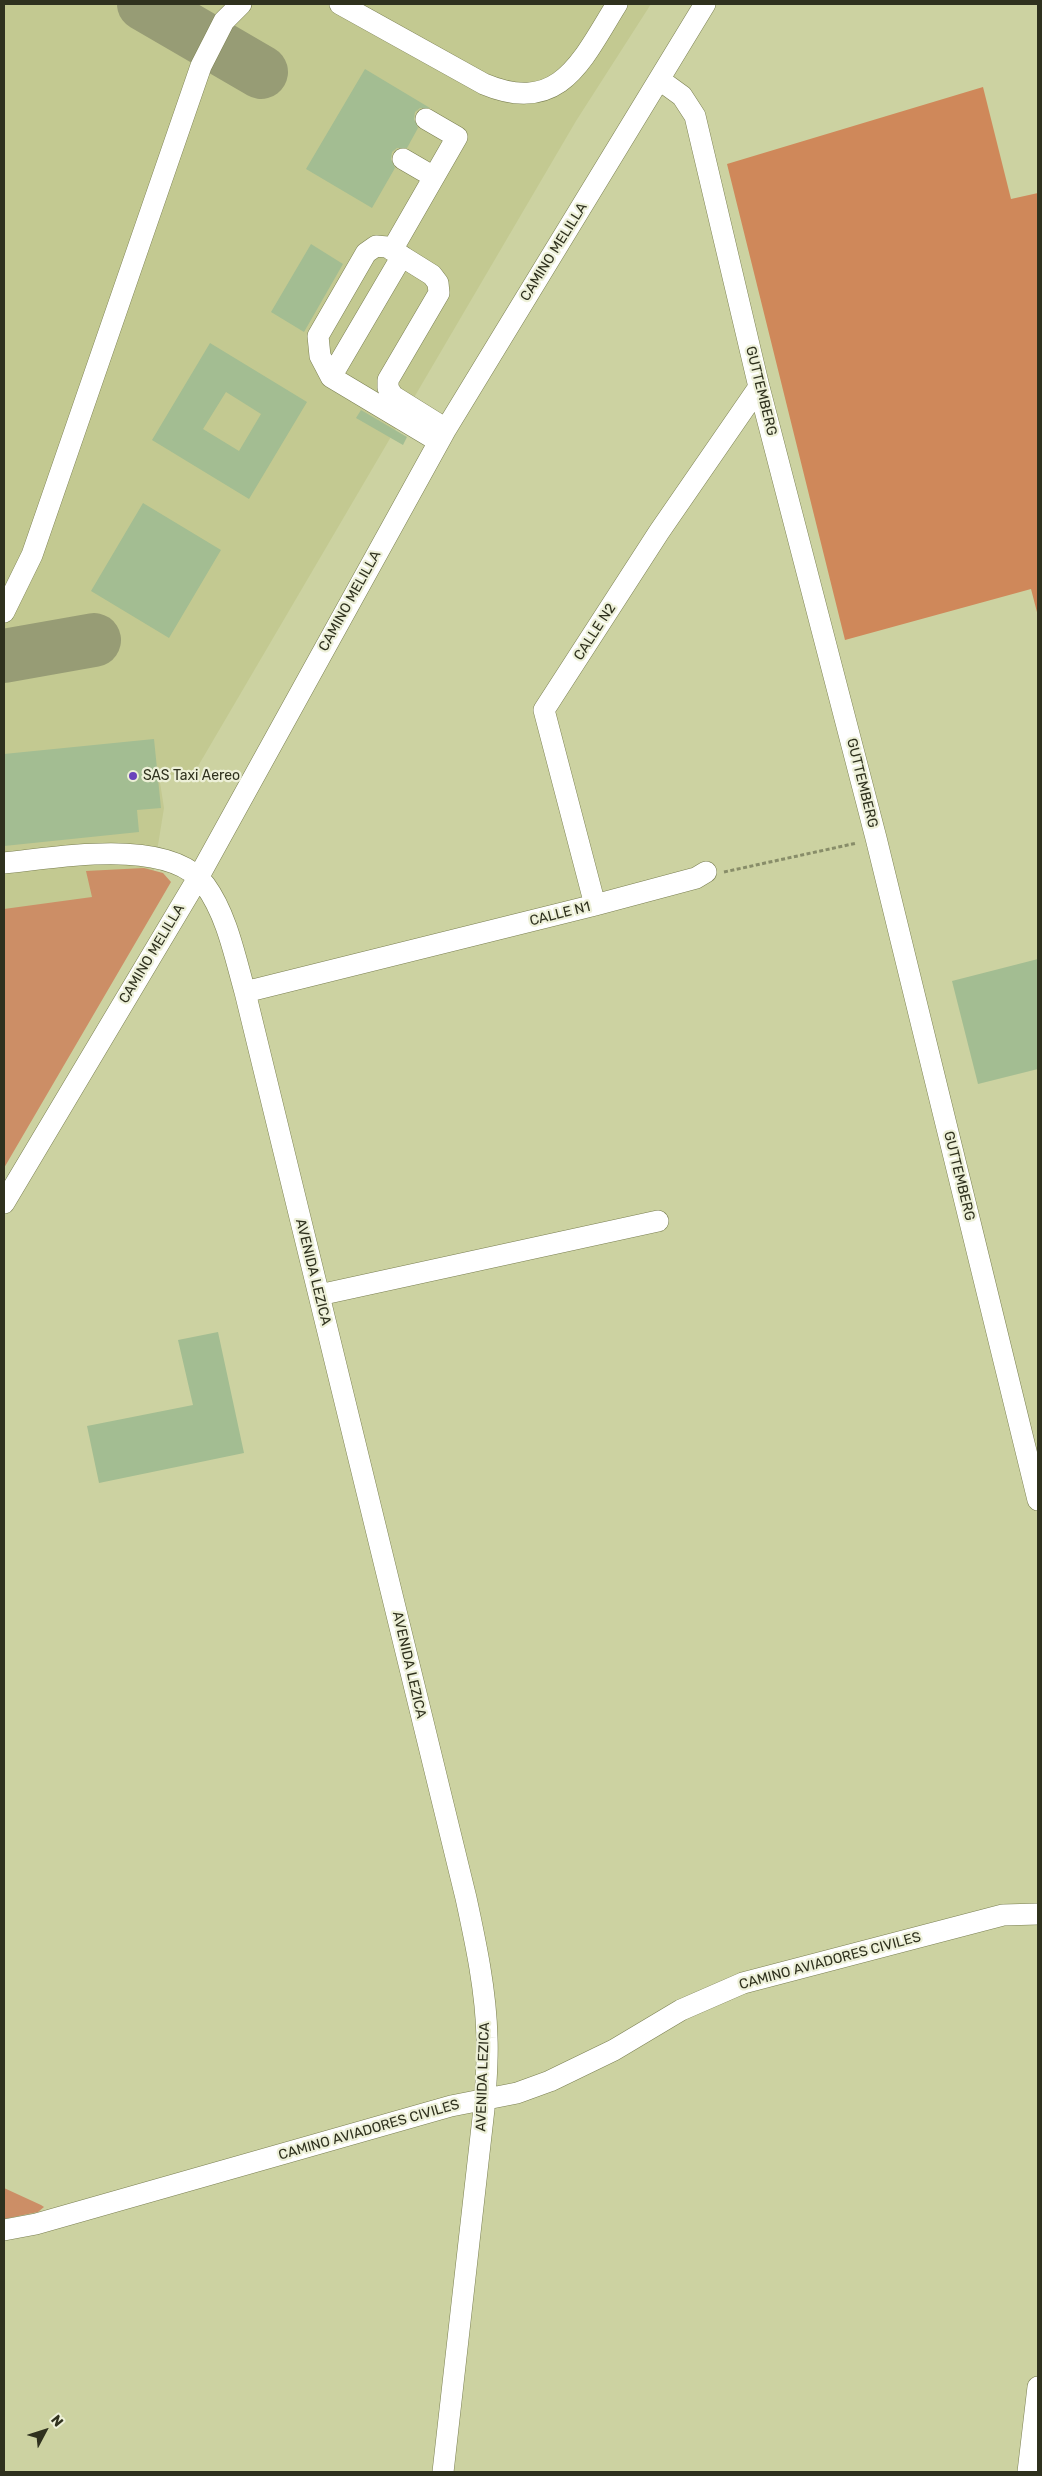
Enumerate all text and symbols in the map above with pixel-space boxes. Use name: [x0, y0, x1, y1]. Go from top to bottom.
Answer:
street label: CAMINO MELILLA: [517, 200, 591, 304]
street label: GUTTEMBERG: [742, 344, 780, 438]
street label: CAMINO MELILLA: [315, 548, 385, 654]
street label: CALLE N2: [570, 600, 620, 664]
street label: GUTTEMBERG: [843, 736, 881, 830]
place label: SAS Taxi Aereo: [143, 768, 240, 784]
marker: SAS Taxi Aereo: [127, 770, 139, 782]
street label: CALLE N1: [528, 898, 592, 930]
street label: CAMINO MELILLA: [116, 901, 188, 1007]
street label: GUTTEMBERG: [940, 1129, 978, 1223]
street label: AVENIDA LEZICA: [292, 1217, 334, 1327]
street label: AVENIDA LEZICA: [389, 1610, 429, 1720]
street label: CAMINO AVIADORES CIVILES: [737, 1929, 923, 1993]
street label: AVENIDA LEZICA: [473, 2022, 493, 2132]
street label: CAMINO AVIADORES CIVILES: [277, 2096, 461, 2164]
north arrow: [20, 2406, 70, 2456]
text: N: [47, 2412, 67, 2430]

